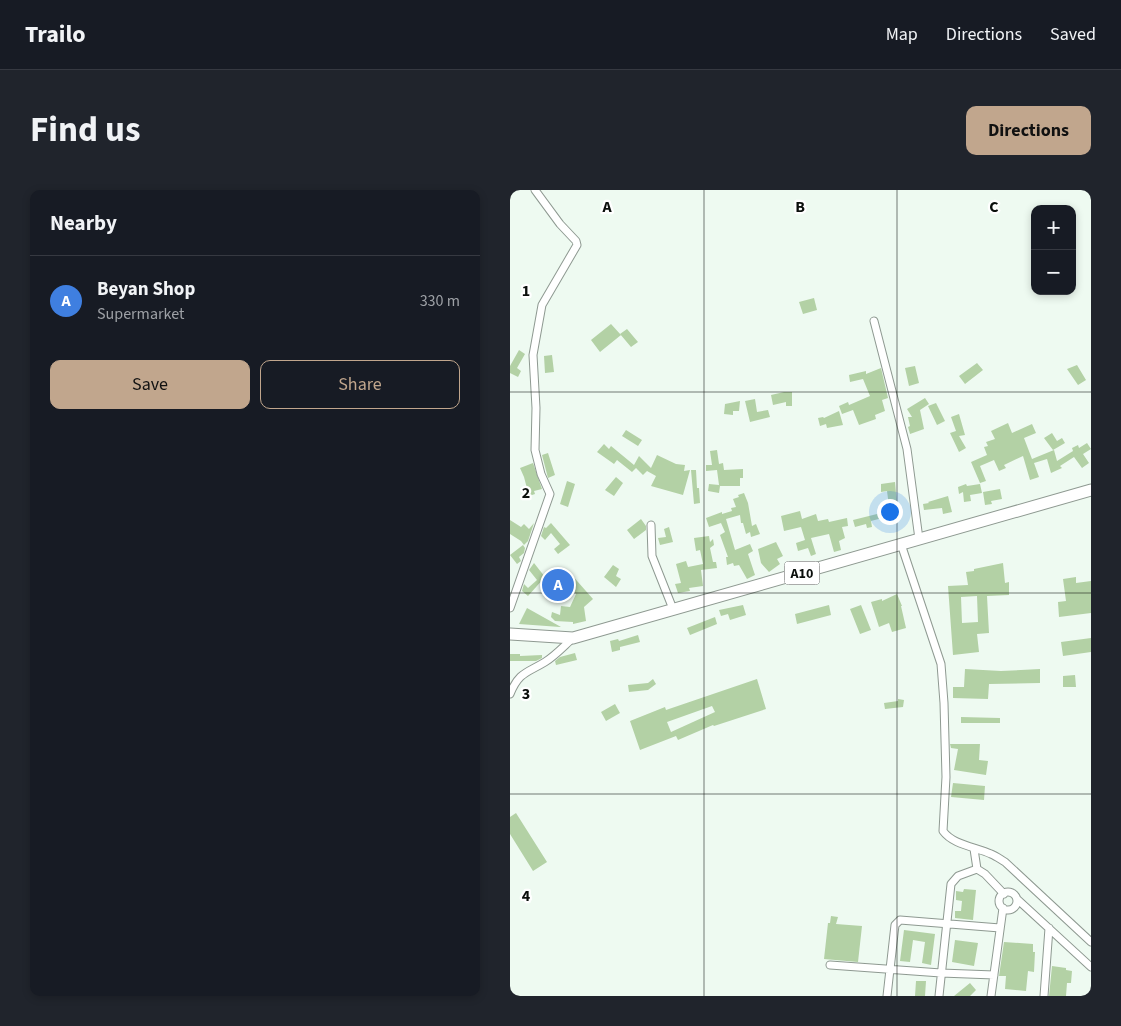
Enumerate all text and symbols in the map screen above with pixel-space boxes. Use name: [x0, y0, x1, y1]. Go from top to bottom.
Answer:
text: Trailo: [25, 17, 86, 52]
text: Map: [886, 22, 918, 47]
text: Directions: [946, 22, 1022, 47]
text: Saved: [1050, 22, 1096, 47]
text: Find us: [30, 105, 140, 155]
button: Directions: [966, 106, 1091, 155]
text: A: [601, 196, 612, 218]
text: B: [795, 196, 805, 218]
text: C: [989, 196, 999, 218]
map controls: [1031, 205, 1076, 295]
button: +: [1031, 205, 1076, 250]
text: Nearby: [50, 208, 117, 238]
button: −: [1031, 250, 1076, 295]
text: Beyan Shop: [97, 276, 195, 303]
text: 1: [522, 280, 530, 302]
text: A: [61, 290, 71, 312]
text: 330 m: [420, 290, 460, 312]
text: Supermarket: [97, 303, 184, 325]
button: Save: [50, 360, 250, 409]
button: Share: [260, 360, 460, 409]
text: 2: [522, 482, 530, 504]
your location: [877, 499, 903, 525]
road number: A10: [784, 562, 820, 584]
pin: A: [542, 566, 574, 604]
text: 3: [522, 683, 530, 705]
text: 4: [522, 885, 531, 907]

